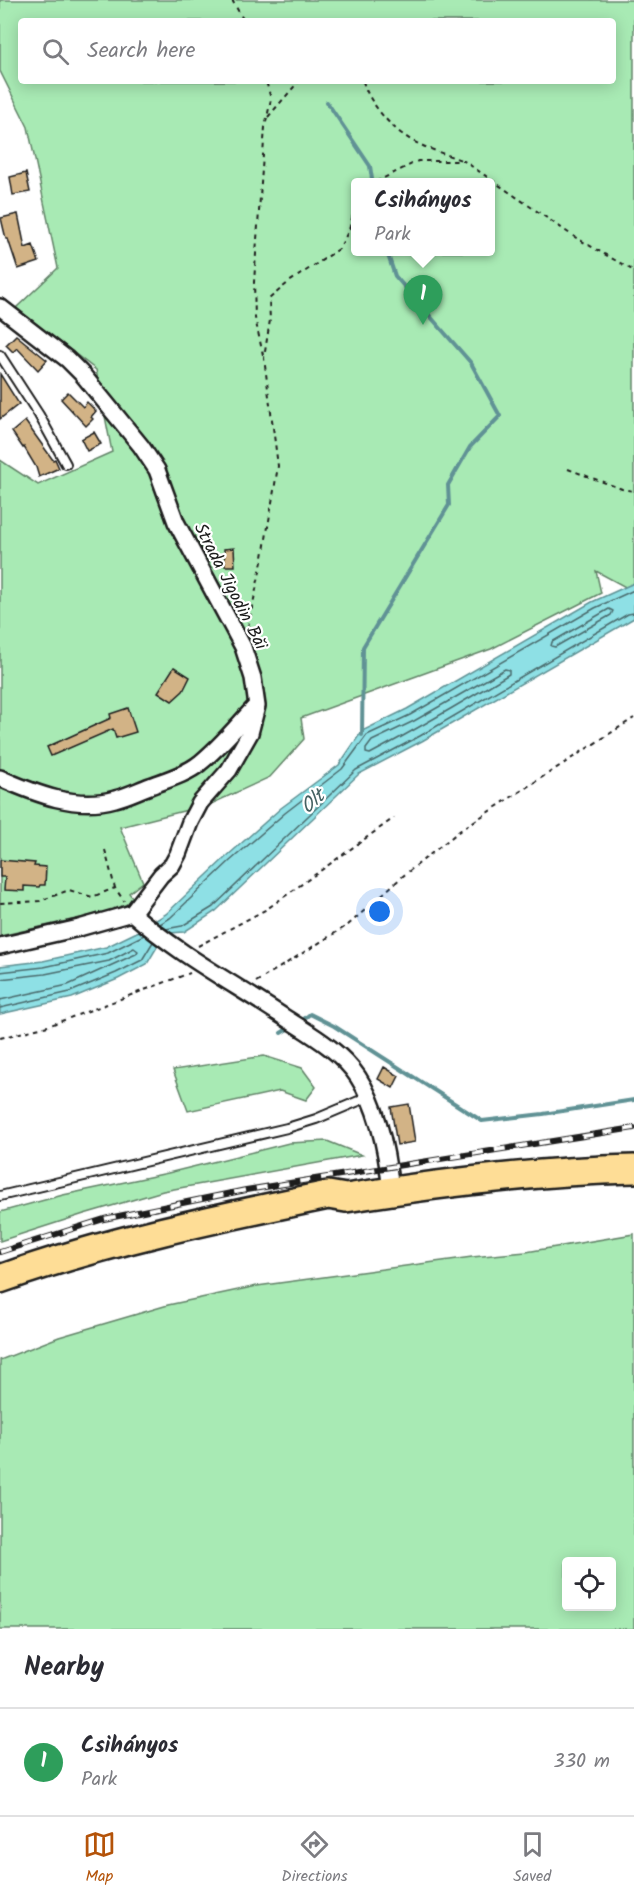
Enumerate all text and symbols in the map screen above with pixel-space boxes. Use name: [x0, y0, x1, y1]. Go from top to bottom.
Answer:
search box: [18, 18, 616, 84]
text: Search here: [87, 34, 195, 69]
icon: search: [39, 35, 72, 68]
popup: [351, 178, 495, 256]
text: Csihányos: [374, 184, 472, 219]
text: Park: [374, 219, 411, 251]
pin: 1: [404, 276, 442, 325]
street label: Strada Jigodin Băi: [185, 518, 275, 656]
water label: Olt: [293, 780, 336, 823]
your location: [365, 897, 394, 926]
map controls: [562, 1557, 616, 1611]
button: locate: [562, 1557, 616, 1611]
text: Nearby: [24, 1647, 104, 1689]
text: Csihányos: [81, 1729, 178, 1764]
text: 1: [40, 1746, 47, 1778]
text: 330 m: [553, 1746, 610, 1778]
text: Park: [81, 1764, 117, 1796]
tab: Map: [83, 1828, 116, 1889]
tab: Directions: [281, 1828, 348, 1889]
tab: Saved: [513, 1828, 551, 1889]

